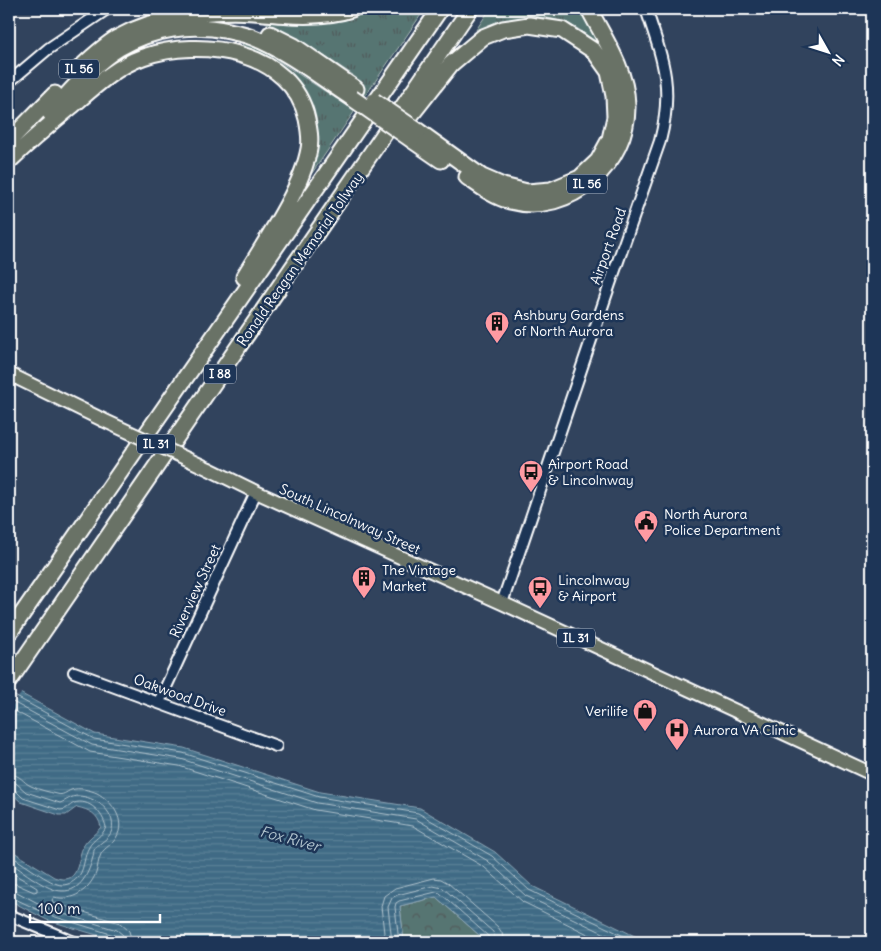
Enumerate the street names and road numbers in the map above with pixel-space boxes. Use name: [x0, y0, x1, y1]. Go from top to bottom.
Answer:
road number: IL 56: [59, 60, 99, 78]
street label: Ronald Reagan Memorial Tollway: [233, 168, 367, 350]
road number: IL 56: [567, 174, 607, 193]
street label: Airport Road: [586, 205, 630, 287]
road number: I 88: [204, 364, 236, 384]
road number: IL 31: [137, 434, 175, 454]
street label: South Lincolnway Street: [277, 480, 424, 558]
street label: Riverview Street: [165, 541, 225, 641]
road number: IL 31: [557, 628, 595, 648]
street label: Oakwood Drive: [131, 670, 229, 720]

